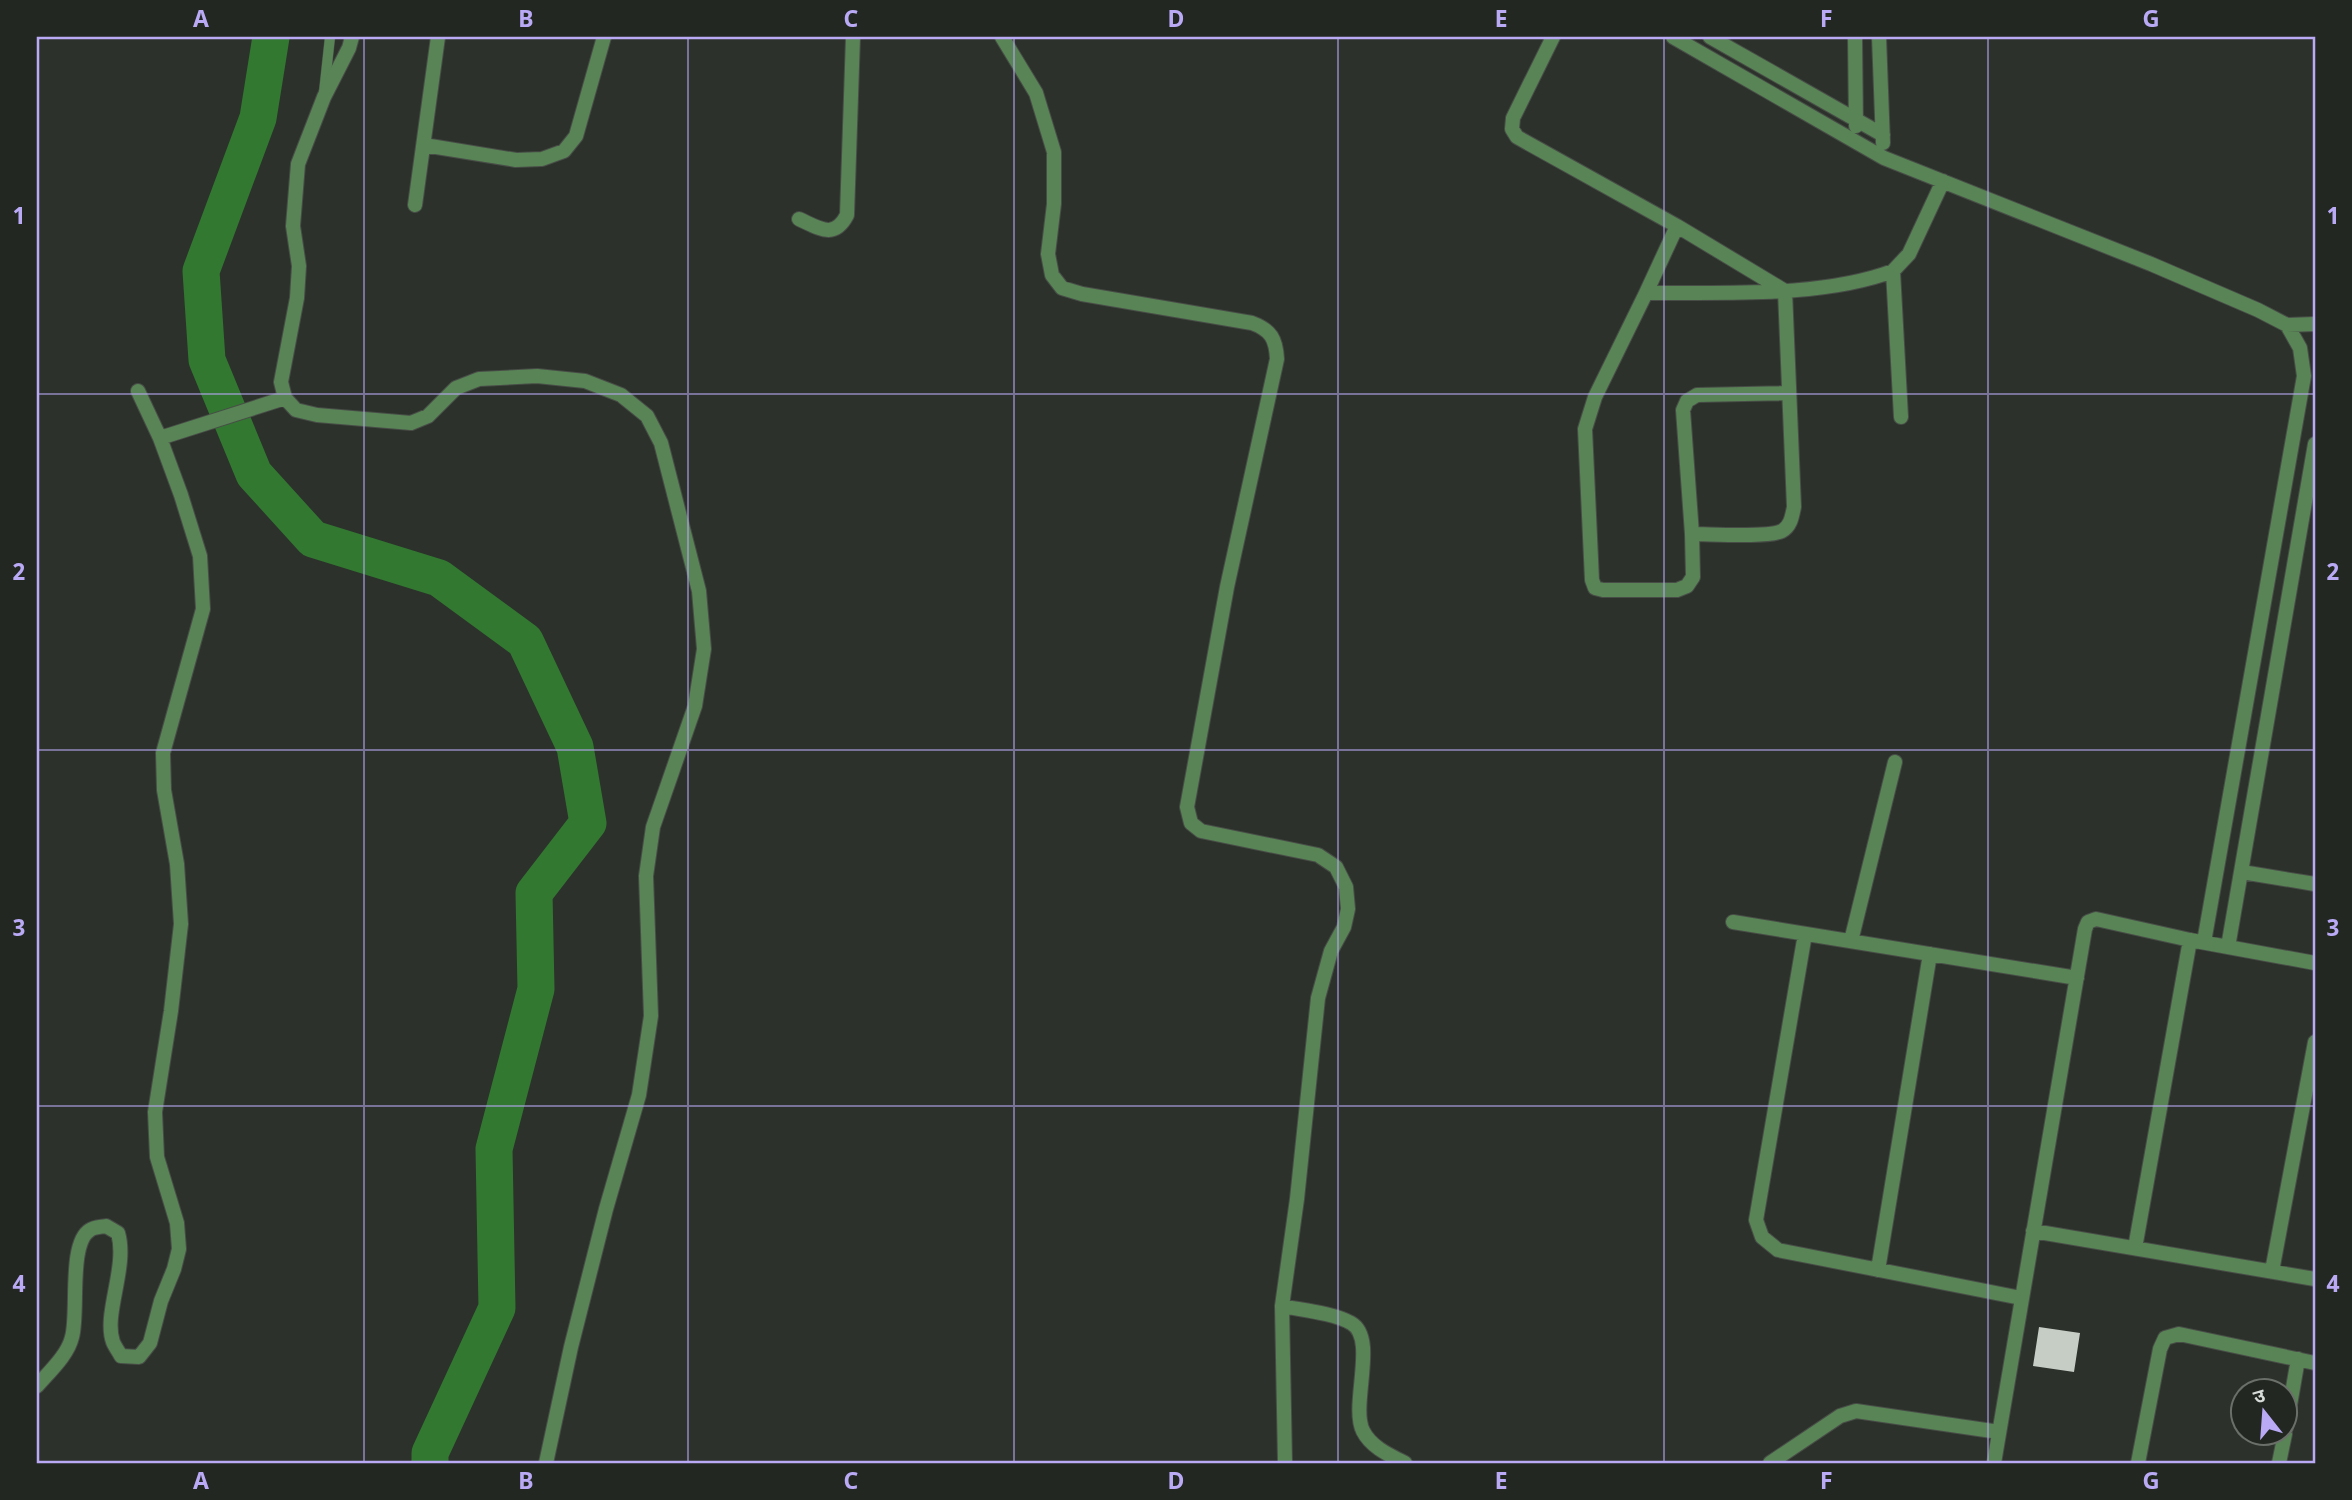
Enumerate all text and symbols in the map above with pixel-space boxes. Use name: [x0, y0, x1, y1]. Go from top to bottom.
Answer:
text: A: [193, 6, 209, 36]
text: B: [518, 6, 534, 36]
text: C: [844, 6, 859, 36]
text: D: [1168, 6, 1184, 36]
text: E: [1495, 6, 1507, 36]
text: F: [1820, 6, 1832, 36]
text: G: [2143, 6, 2159, 36]
text: 1: [12, 203, 26, 233]
text: 1: [2326, 203, 2340, 233]
text: 2: [12, 559, 26, 589]
text: 2: [2326, 559, 2340, 589]
text: 3: [12, 915, 26, 945]
text: 3: [2326, 915, 2340, 945]
text: 4: [12, 1271, 26, 1301]
text: 4: [2326, 1271, 2340, 1301]
north arrow: [2230, 1378, 2300, 1448]
text: उ: [2251, 1384, 2270, 1412]
text: A: [193, 1468, 209, 1498]
text: B: [518, 1468, 534, 1498]
text: C: [844, 1468, 859, 1498]
text: D: [1168, 1468, 1184, 1498]
text: E: [1495, 1468, 1507, 1498]
text: F: [1820, 1468, 1832, 1498]
text: G: [2143, 1468, 2159, 1498]

